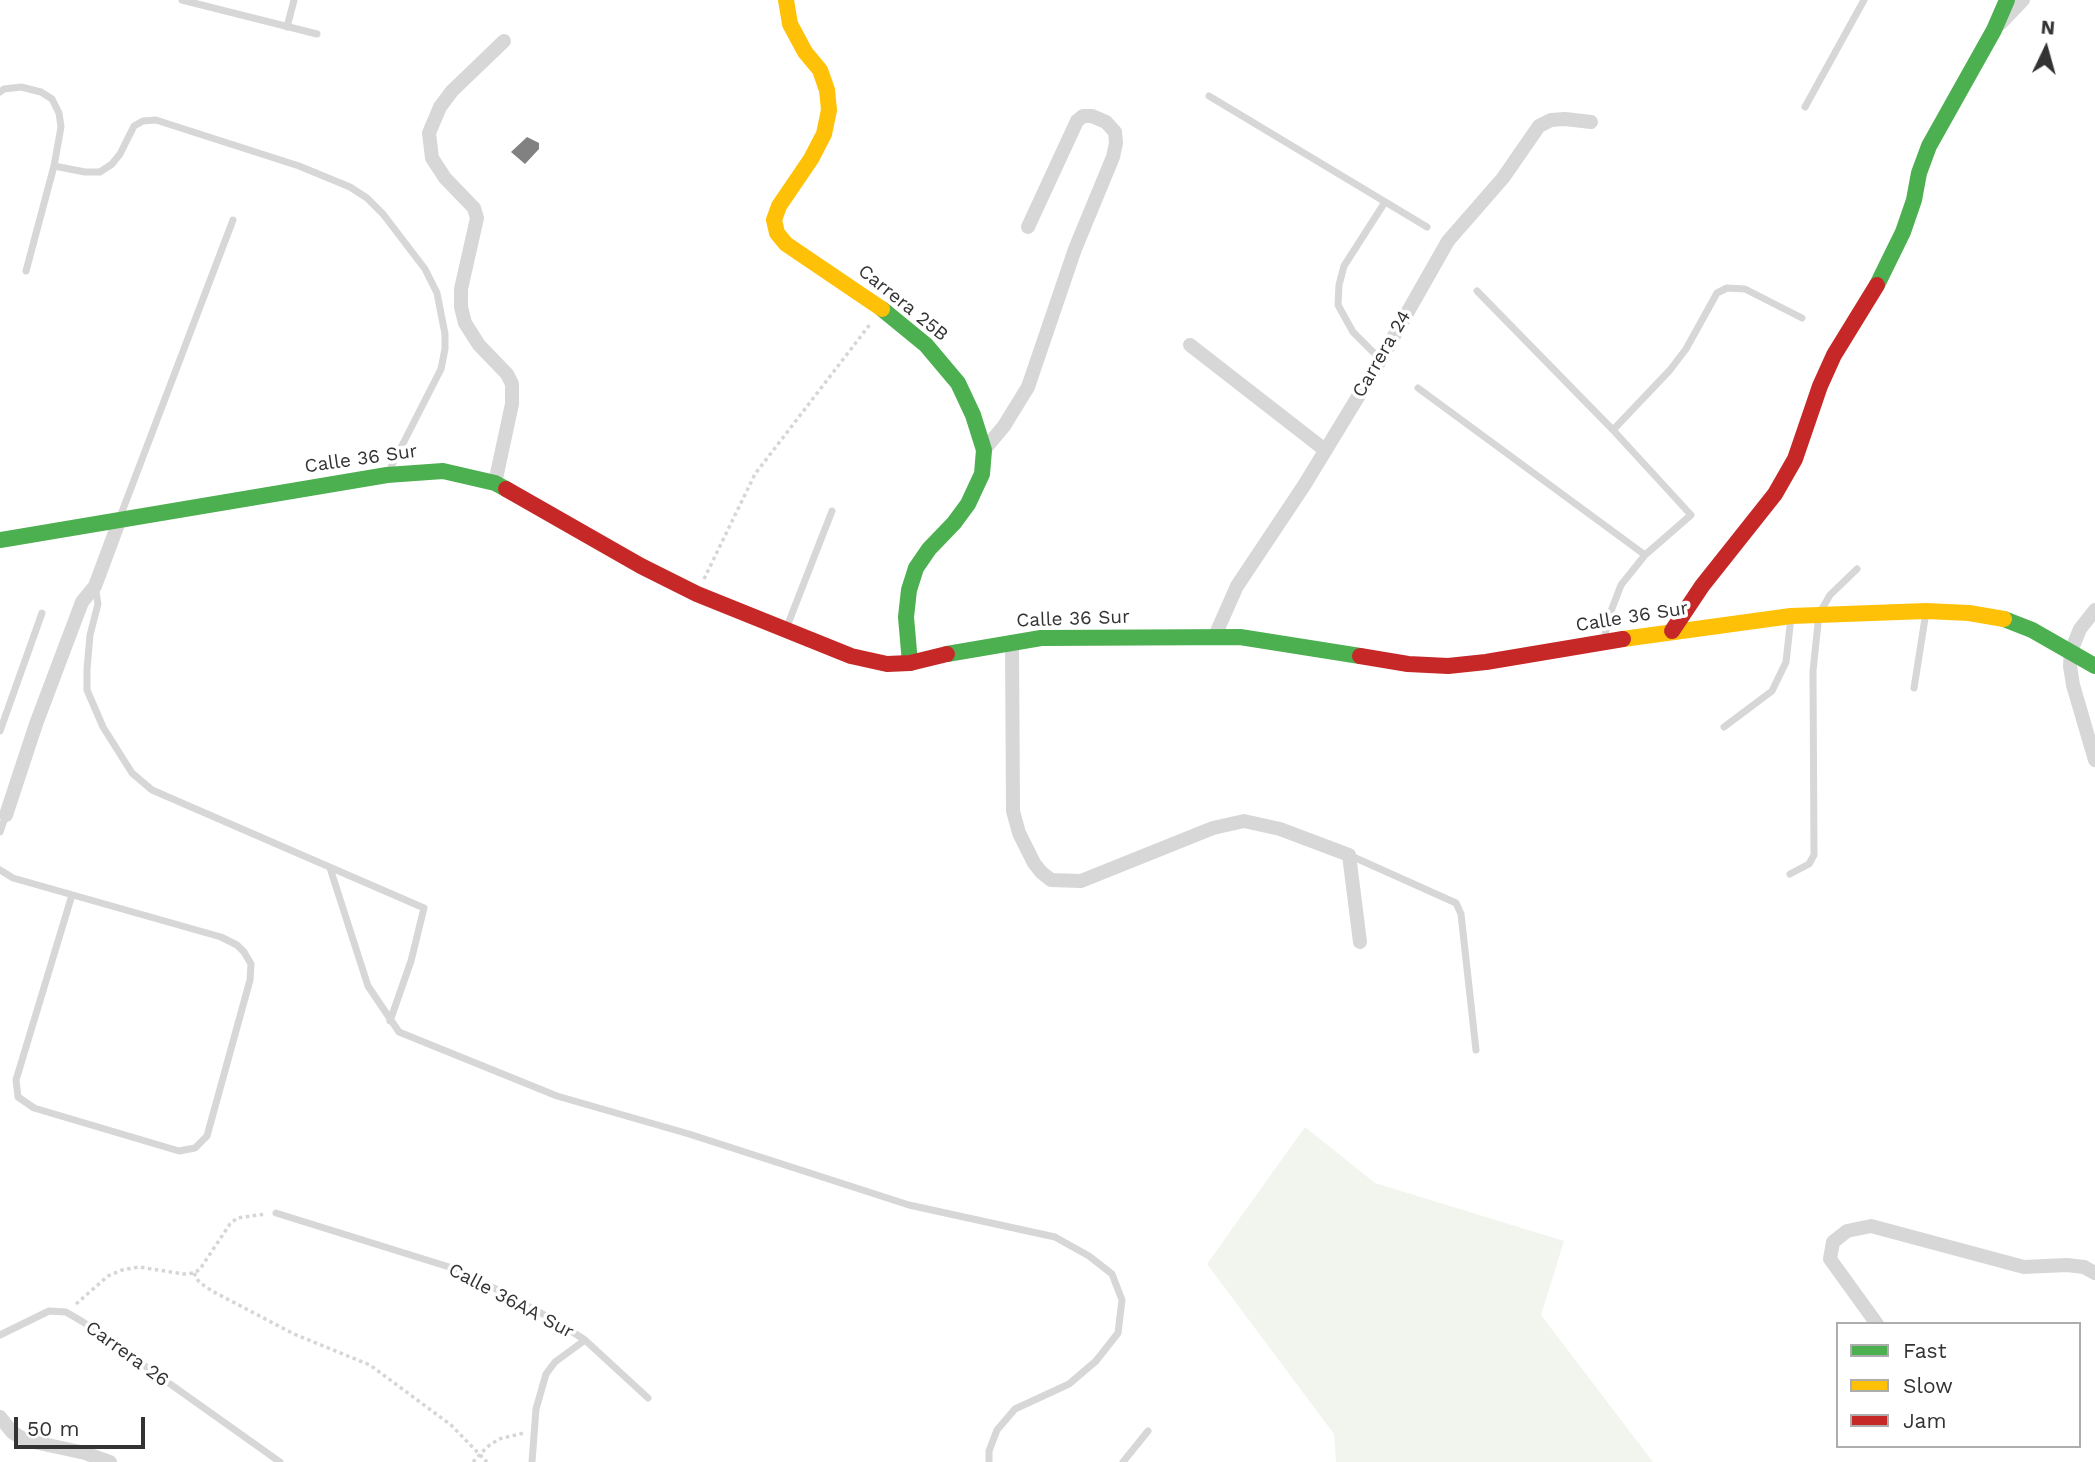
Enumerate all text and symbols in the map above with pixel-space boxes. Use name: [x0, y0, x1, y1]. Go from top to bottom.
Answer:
north arrow: [2011, 14, 2081, 84]
text: N: [2040, 16, 2056, 40]
street label: Carrera 25B: [853, 260, 953, 346]
street label: Carrera 24: [1348, 306, 1416, 402]
street label: Calle 36 Sur: [303, 440, 419, 478]
street label: Calle 36 Sur: [1574, 597, 1690, 637]
street label: Calle 36 Sur: [1016, 606, 1130, 632]
street label: Calle 36AA Sur: [444, 1258, 578, 1344]
street label: Carrera 26: [81, 1316, 173, 1392]
legend: [1836, 1322, 2081, 1448]
text: Fast: [1903, 1338, 1947, 1363]
text: Slow: [1903, 1373, 1953, 1398]
scale bar: [18, 1402, 149, 1446]
text: Jam: [1903, 1408, 1946, 1433]
text: 50 m: [27, 1416, 79, 1441]

